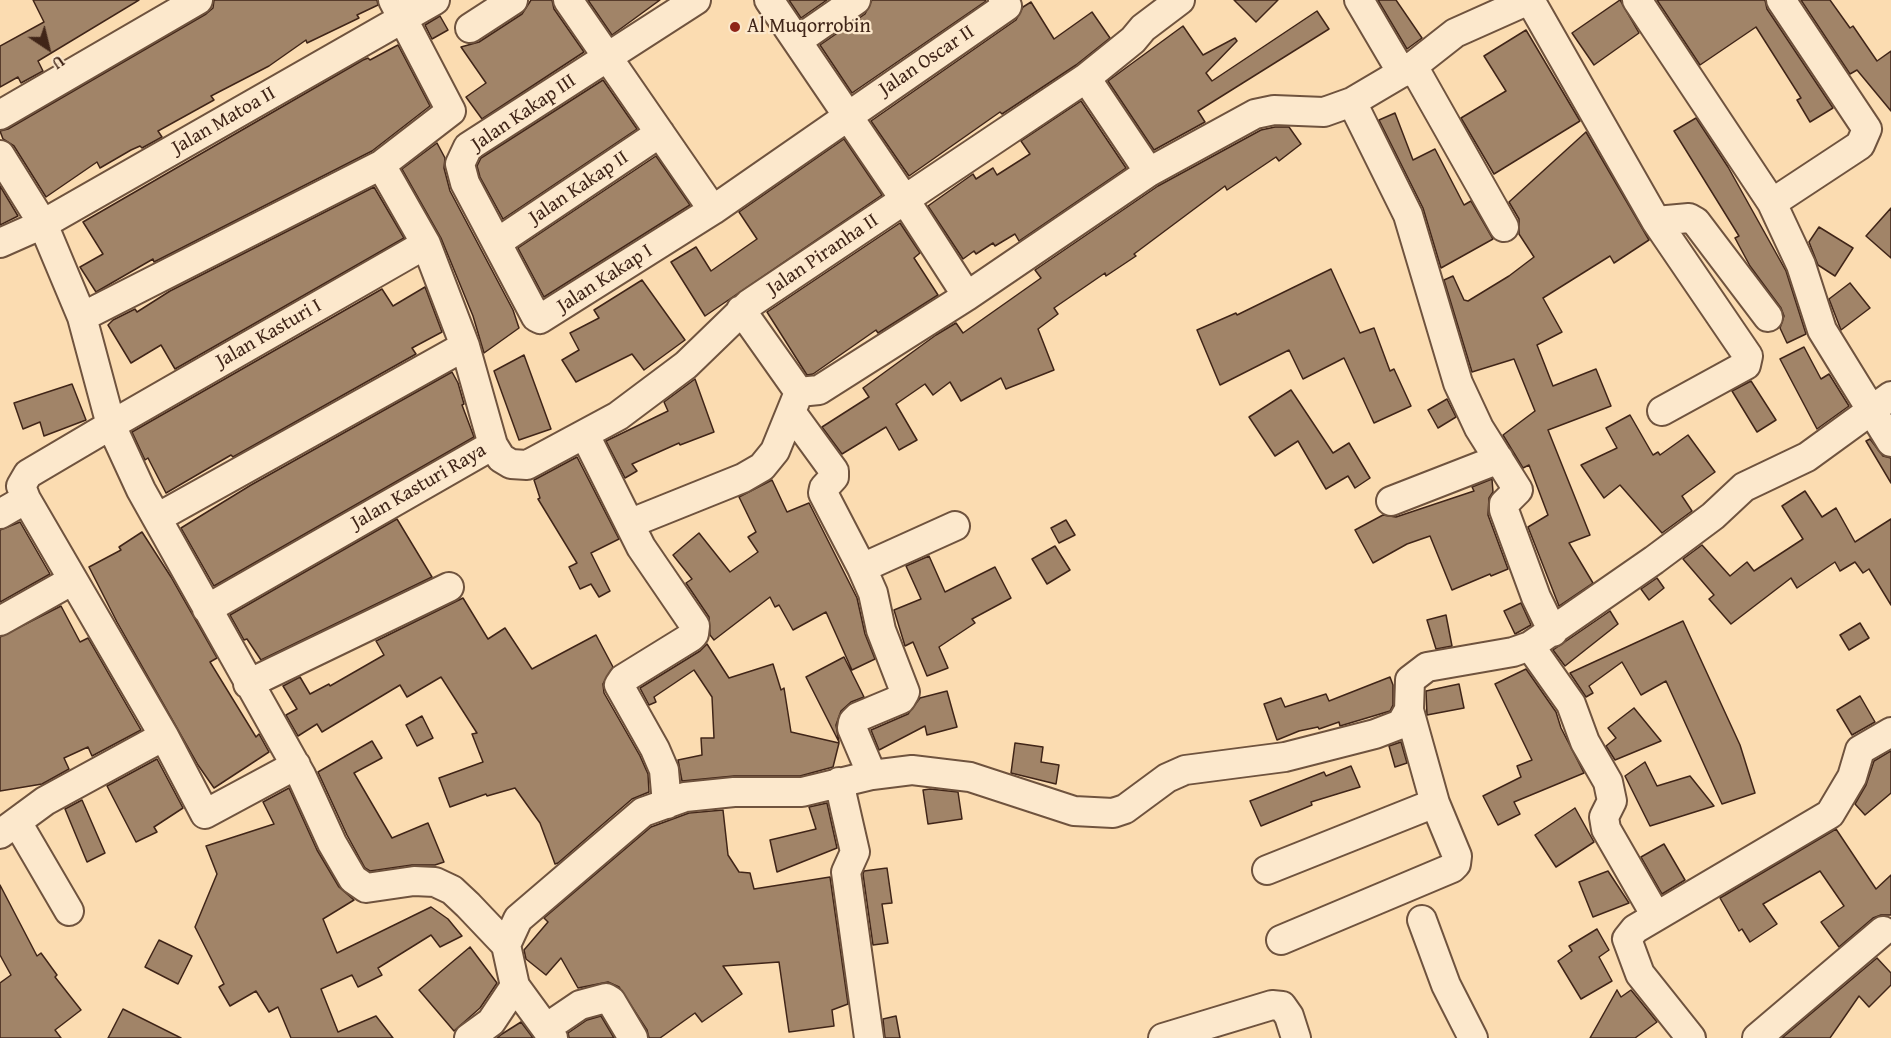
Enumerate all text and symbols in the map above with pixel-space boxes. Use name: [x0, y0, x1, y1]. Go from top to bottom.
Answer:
place label: Al Muqorrobin: [747, 15, 871, 39]
north arrow: [18, 18, 78, 78]
marker: Al Muqorrobin: [728, 20, 742, 34]
street label: Jalan Oscar II: [875, 20, 979, 102]
text: U: [47, 50, 70, 76]
street label: Jalan Kakap III: [467, 69, 581, 157]
street label: Jalan Matoa II: [168, 82, 280, 160]
street label: Jalan Kakap II: [525, 146, 633, 230]
street label: Jalan Piranha II: [763, 209, 883, 301]
street label: Jalan Kakap I: [553, 239, 657, 319]
street label: Jalan Kasturi I: [212, 294, 326, 374]
street label: Jalan Kasturi Raya: [347, 439, 491, 535]

